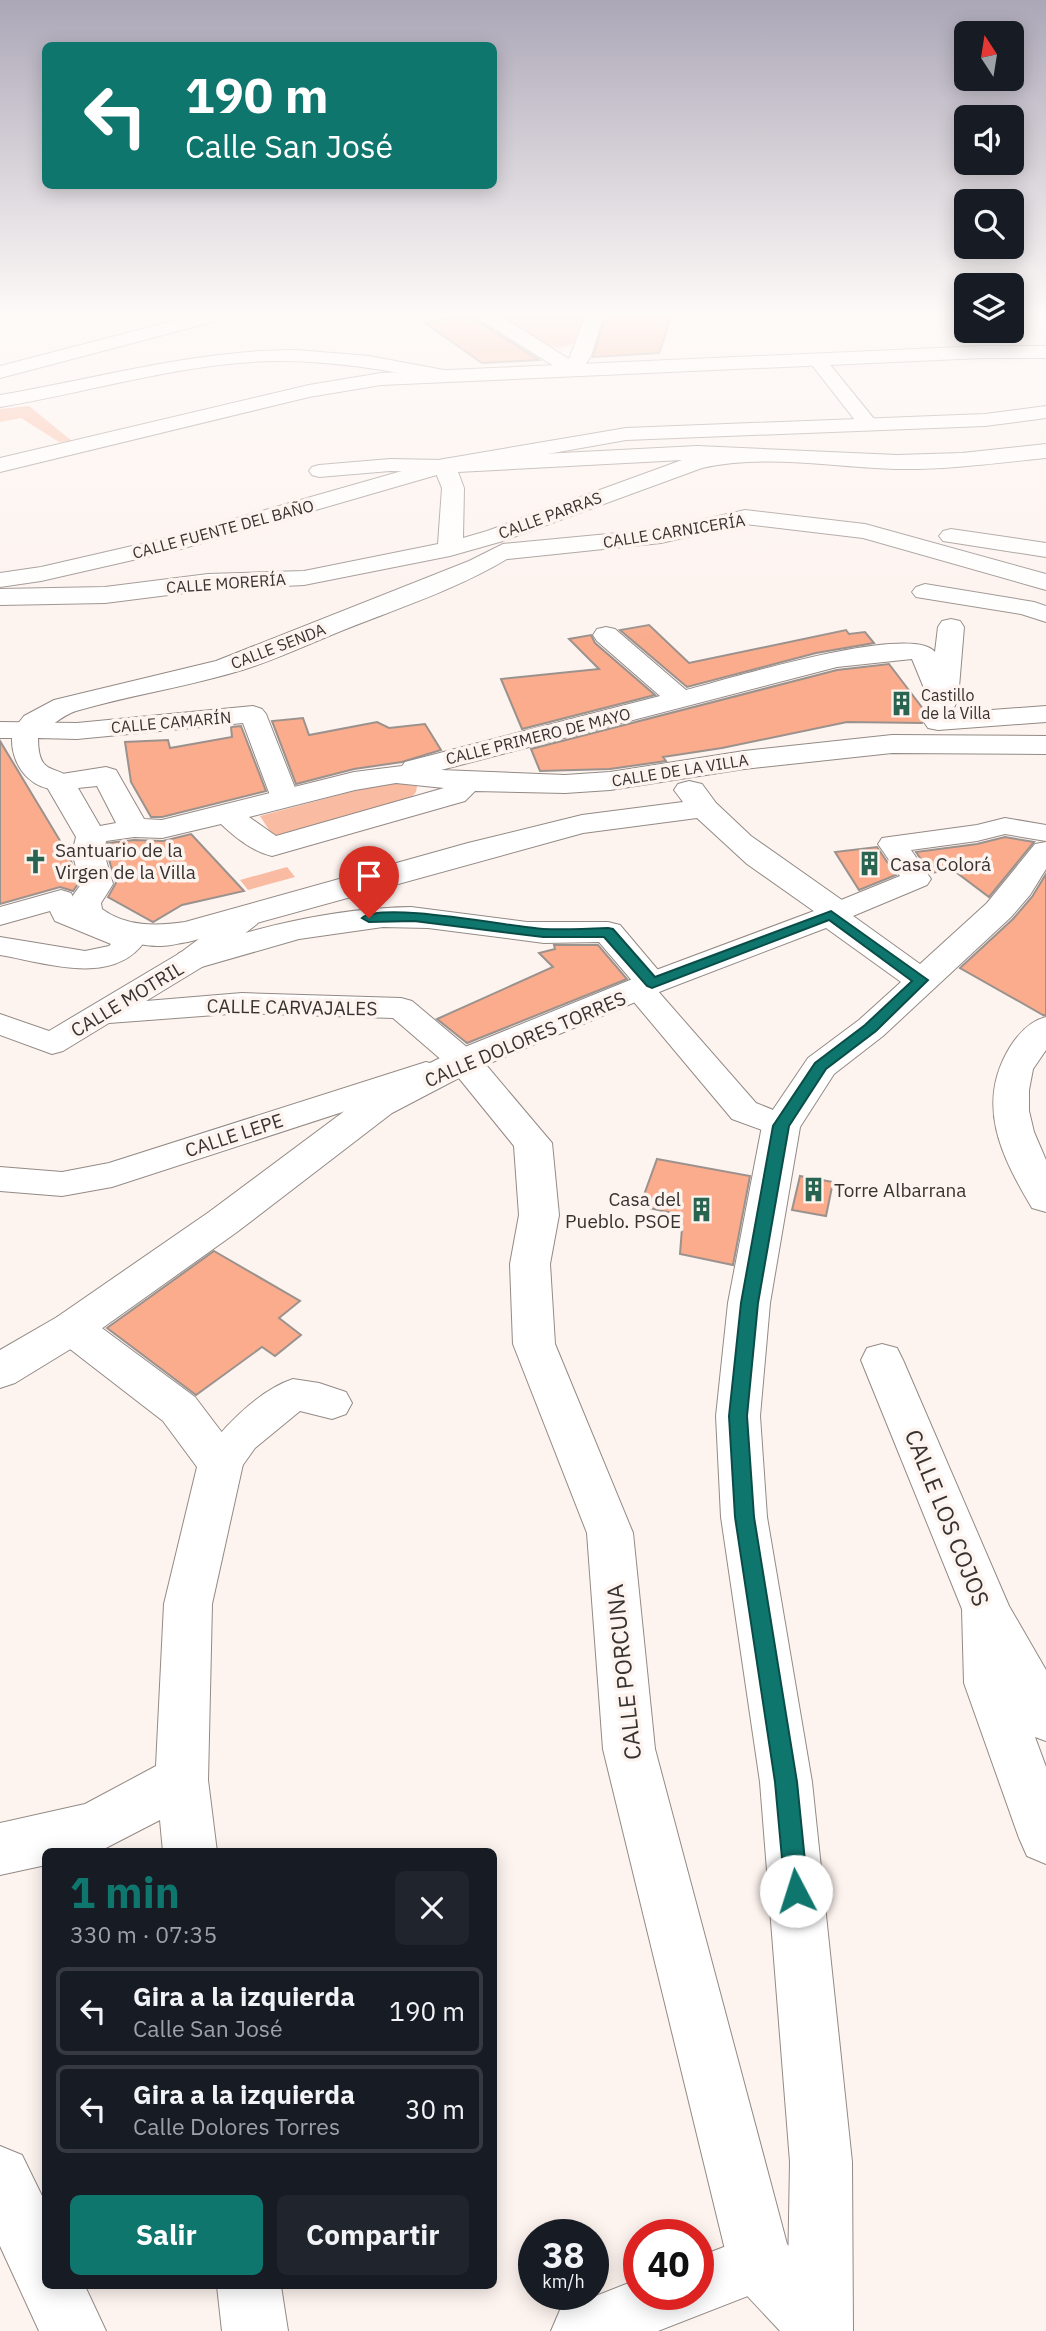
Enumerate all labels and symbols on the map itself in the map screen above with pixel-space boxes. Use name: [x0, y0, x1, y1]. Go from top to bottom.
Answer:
north arrow: [954, 21, 1024, 91]
street label: CALLE PARRAS: [496, 487, 604, 543]
street label: CALLE FUENTE DEL BAÑO: [130, 495, 316, 563]
street label: CALLE CARNICERÍA: [601, 509, 747, 552]
street label: CALLE MORERÍA: [165, 568, 287, 597]
street label: CALLE SENDA: [228, 619, 328, 673]
place label: Castillo de la Villa: [921, 685, 991, 723]
building icon: Castillo de la Villa: [887, 690, 915, 718]
street label: CALLE PRIMERO DE MAYO: [444, 703, 632, 769]
street label: CALLE CAMARÍN: [110, 706, 232, 737]
street label: CALLE DE LA VILLA: [610, 749, 750, 791]
place label: Santuario de la Virgen de la Villa: [55, 838, 196, 884]
pin: [339, 846, 399, 918]
church icon: Santuario de la Virgen de la Villa: [21, 847, 49, 875]
building icon: Casa Colorá: [856, 850, 884, 878]
place label: Casa Colorá: [890, 852, 991, 876]
street label: CALLE MOTRIL: [66, 956, 188, 1042]
street label: CALLE DOLORES TORRES: [421, 986, 629, 1092]
street label: CALLE CARVAJALES: [206, 994, 378, 1020]
street label: CALLE LEPE: [182, 1108, 286, 1162]
building icon: Torre Albarrana: [800, 1176, 828, 1204]
place label: Torre Albarrana: [834, 1178, 967, 1202]
place label: Casa del Pueblo. PSOE: [565, 1187, 681, 1233]
building icon: Casa del Pueblo. PSOE: [687, 1196, 715, 1224]
street label: CALLE LOS COJOS: [899, 1425, 997, 1610]
street label: CALLE PORCUNA: [599, 1583, 647, 1761]
position arrow: [759, 1854, 833, 1928]
speed limit sign: 40: [623, 2219, 714, 2310]

